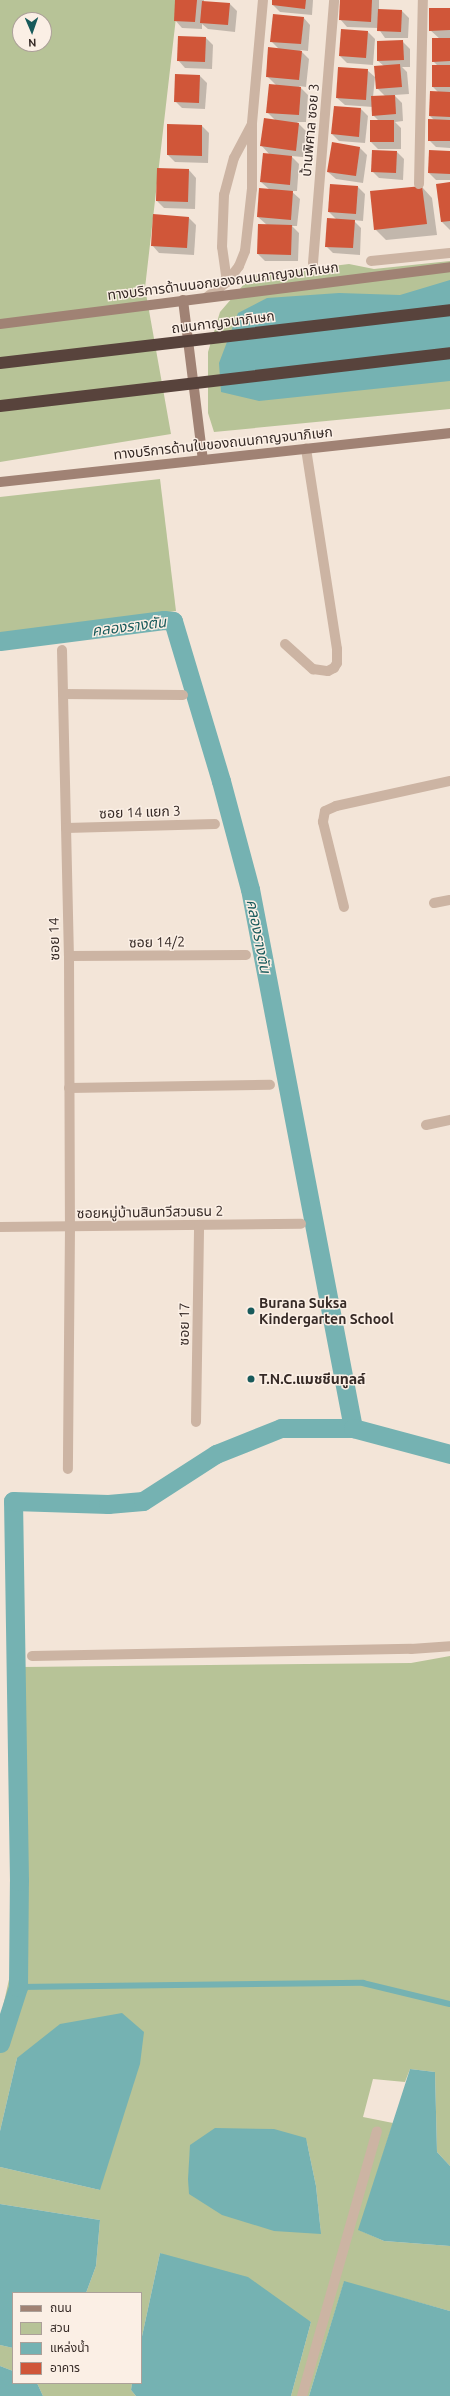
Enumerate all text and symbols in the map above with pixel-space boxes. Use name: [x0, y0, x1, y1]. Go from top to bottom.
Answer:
north arrow: [12, 12, 52, 52]
text: N: [28, 37, 37, 49]
street label: บ้านพิศาล ซอย 3: [298, 83, 322, 177]
street label: ทางบริการด้านนอกของถนนกาญจนาภิเษก: [106, 258, 340, 304]
street label: ถนนกาญจนาภิเษก: [170, 307, 276, 337]
street label: ทางบริการด้านในของถนนกาญจนาภิเษก: [112, 423, 334, 463]
water label: คลองรางตัน: [91, 613, 167, 639]
street label: ซอย 14 แยก 3: [99, 802, 181, 822]
water label: คลองรางตัน: [243, 898, 275, 974]
street label: ซอย 14: [45, 917, 63, 961]
street label: ซอย 14/2: [129, 933, 185, 951]
street label: ซอยหมู่บ้านสินทวีสวนธน 2: [77, 1202, 223, 1222]
place label: Burana Suksa Kindergarten School: [259, 1295, 394, 1328]
street label: ซอย 17: [175, 1302, 193, 1346]
marker: Burana Suksa Kindergarten School: [246, 1306, 256, 1316]
place label: T.N.C.แมชชีนทูลล์: [259, 1371, 366, 1387]
marker: T.N.C.แมชชีนทูลล์: [246, 1374, 256, 1384]
legend: [12, 2292, 142, 2384]
text: ถนน: [50, 2301, 72, 2314]
text: สวน: [50, 2321, 70, 2334]
text: แหล่งน้ำ: [50, 2341, 89, 2354]
text: อาคาร: [50, 2361, 80, 2374]

